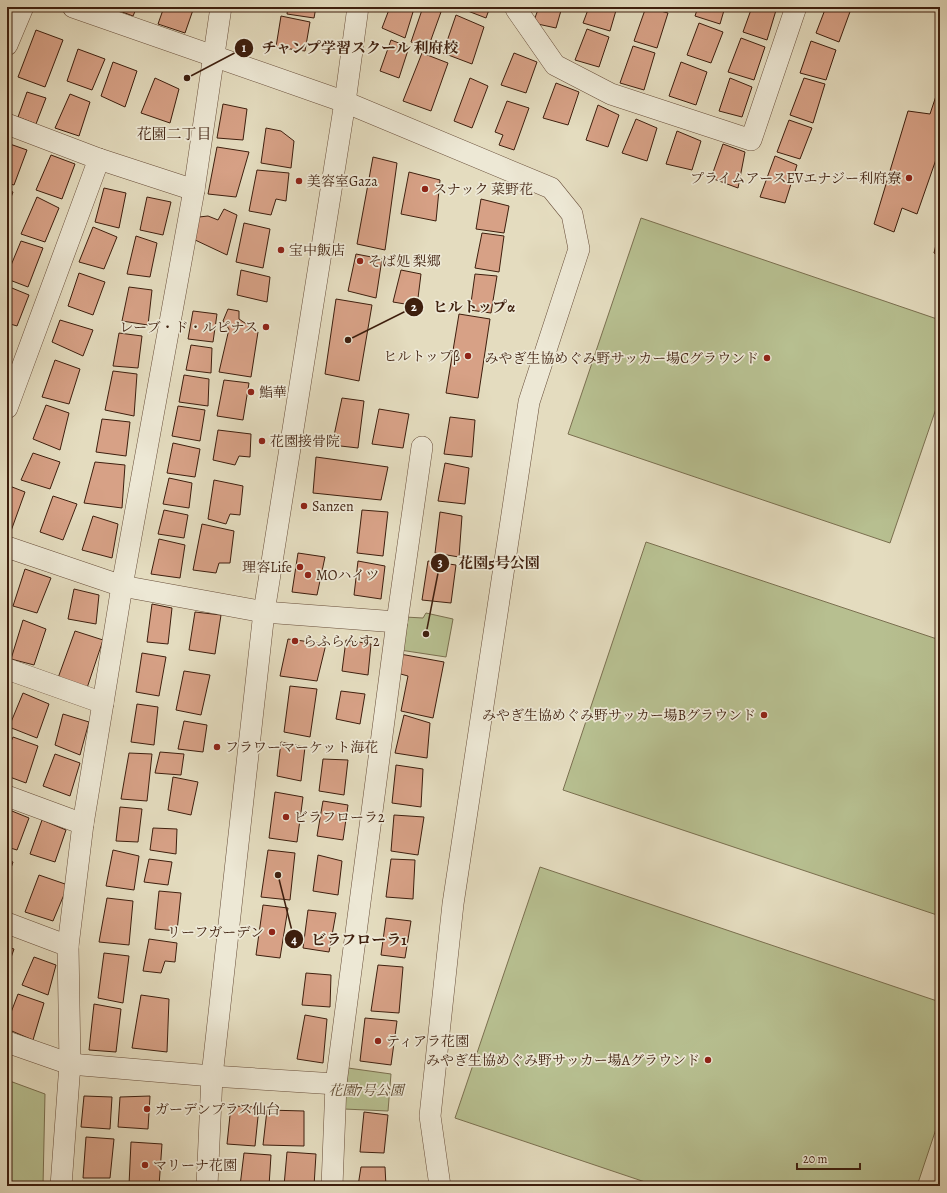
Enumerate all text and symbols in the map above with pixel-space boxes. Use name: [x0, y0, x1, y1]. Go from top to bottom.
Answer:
callout: チャンプ学習スクール 利府校: [234, 34, 467, 61]
text: チャンプ学習スクール 利府校: [262, 38, 458, 58]
text: 1: [242, 40, 247, 56]
district label: 花園二丁目: [136, 124, 212, 144]
place label: プライムアースEVエナジー利府寮: [690, 169, 901, 188]
place label: 美容室Gaza: [307, 172, 378, 191]
marker: プライムアースEVエナジー利府寮: [904, 173, 914, 183]
marker: 美容室Gaza: [294, 176, 304, 186]
place label: スナック 菜野花: [433, 180, 533, 199]
marker: スナック 菜野花: [420, 184, 430, 194]
place label: 宝中飯店: [289, 241, 345, 260]
marker: 宝中飯店: [276, 245, 286, 255]
place label: そば処 梨郷: [368, 252, 441, 271]
marker: そば処 梨郷: [355, 256, 365, 266]
callout: ヒルトップα: [404, 294, 523, 321]
text: ヒルトップα: [433, 297, 515, 317]
text: 2: [411, 299, 417, 315]
place label: レーブ・ド・ルピナス: [119, 318, 258, 337]
marker: レーブ・ド・ルピナス: [261, 322, 271, 332]
place label: ヒルトップβ: [383, 347, 460, 366]
place label: みやぎ生協めぐみ野サッカー場Cグラウンド: [485, 349, 759, 368]
marker: ヒルトップβ: [463, 351, 473, 361]
marker: みやぎ生協めぐみ野サッカー場Cグラウンド: [762, 353, 772, 363]
place label: 鮨華: [259, 383, 287, 402]
marker: 鮨華: [246, 387, 256, 397]
place label: 花園接骨院: [270, 432, 340, 451]
marker: 花園接骨院: [257, 436, 267, 446]
place label: Sanzen: [312, 497, 354, 516]
marker: Sanzen: [299, 501, 309, 511]
callout: 花園5号公園: [430, 549, 548, 576]
text: 花園5号公園: [458, 553, 540, 573]
text: 3: [437, 555, 443, 571]
place label: 理容Life: [242, 558, 292, 577]
marker: 理容Life: [295, 562, 305, 572]
place label: MOハイツ: [316, 566, 379, 585]
marker: MOハイツ: [303, 570, 313, 580]
place label: らふらんす2: [303, 632, 380, 651]
marker: らふらんす2: [290, 636, 300, 646]
place label: みやぎ生協めぐみ野サッカー場Bグラウンド: [482, 706, 756, 725]
marker: みやぎ生協めぐみ野サッカー場Bグラウンド: [759, 710, 769, 720]
place label: フラワーマーケット海花: [225, 738, 378, 757]
marker: フラワーマーケット海花: [212, 742, 222, 752]
place label: ビラフローラ2: [294, 808, 385, 827]
marker: ビラフローラ2: [281, 812, 291, 822]
place label: リーフガーデン: [167, 923, 264, 942]
callout: ビラフローラ1: [284, 926, 415, 953]
marker: リーフガーデン: [267, 927, 277, 937]
text: ビラフローラ1: [311, 930, 407, 950]
text: 4: [291, 932, 297, 948]
place label: ティアラ花園: [386, 1032, 469, 1051]
marker: ティアラ花園: [373, 1036, 383, 1046]
place label: みやぎ生協めぐみ野サッカー場Aグラウンド: [426, 1051, 700, 1070]
marker: みやぎ生協めぐみ野サッカー場Aグラウンド: [703, 1055, 713, 1065]
park label: 花園7号公園: [328, 1081, 406, 1100]
place label: ガーデンプラス仙台: [155, 1100, 280, 1119]
marker: ガーデンプラス仙台: [142, 1104, 152, 1114]
scale bar: [797, 1145, 860, 1171]
text: 20 m: [803, 1151, 827, 1167]
place label: マリーナ花園: [153, 1156, 237, 1175]
marker: マリーナ花園: [140, 1160, 150, 1170]

